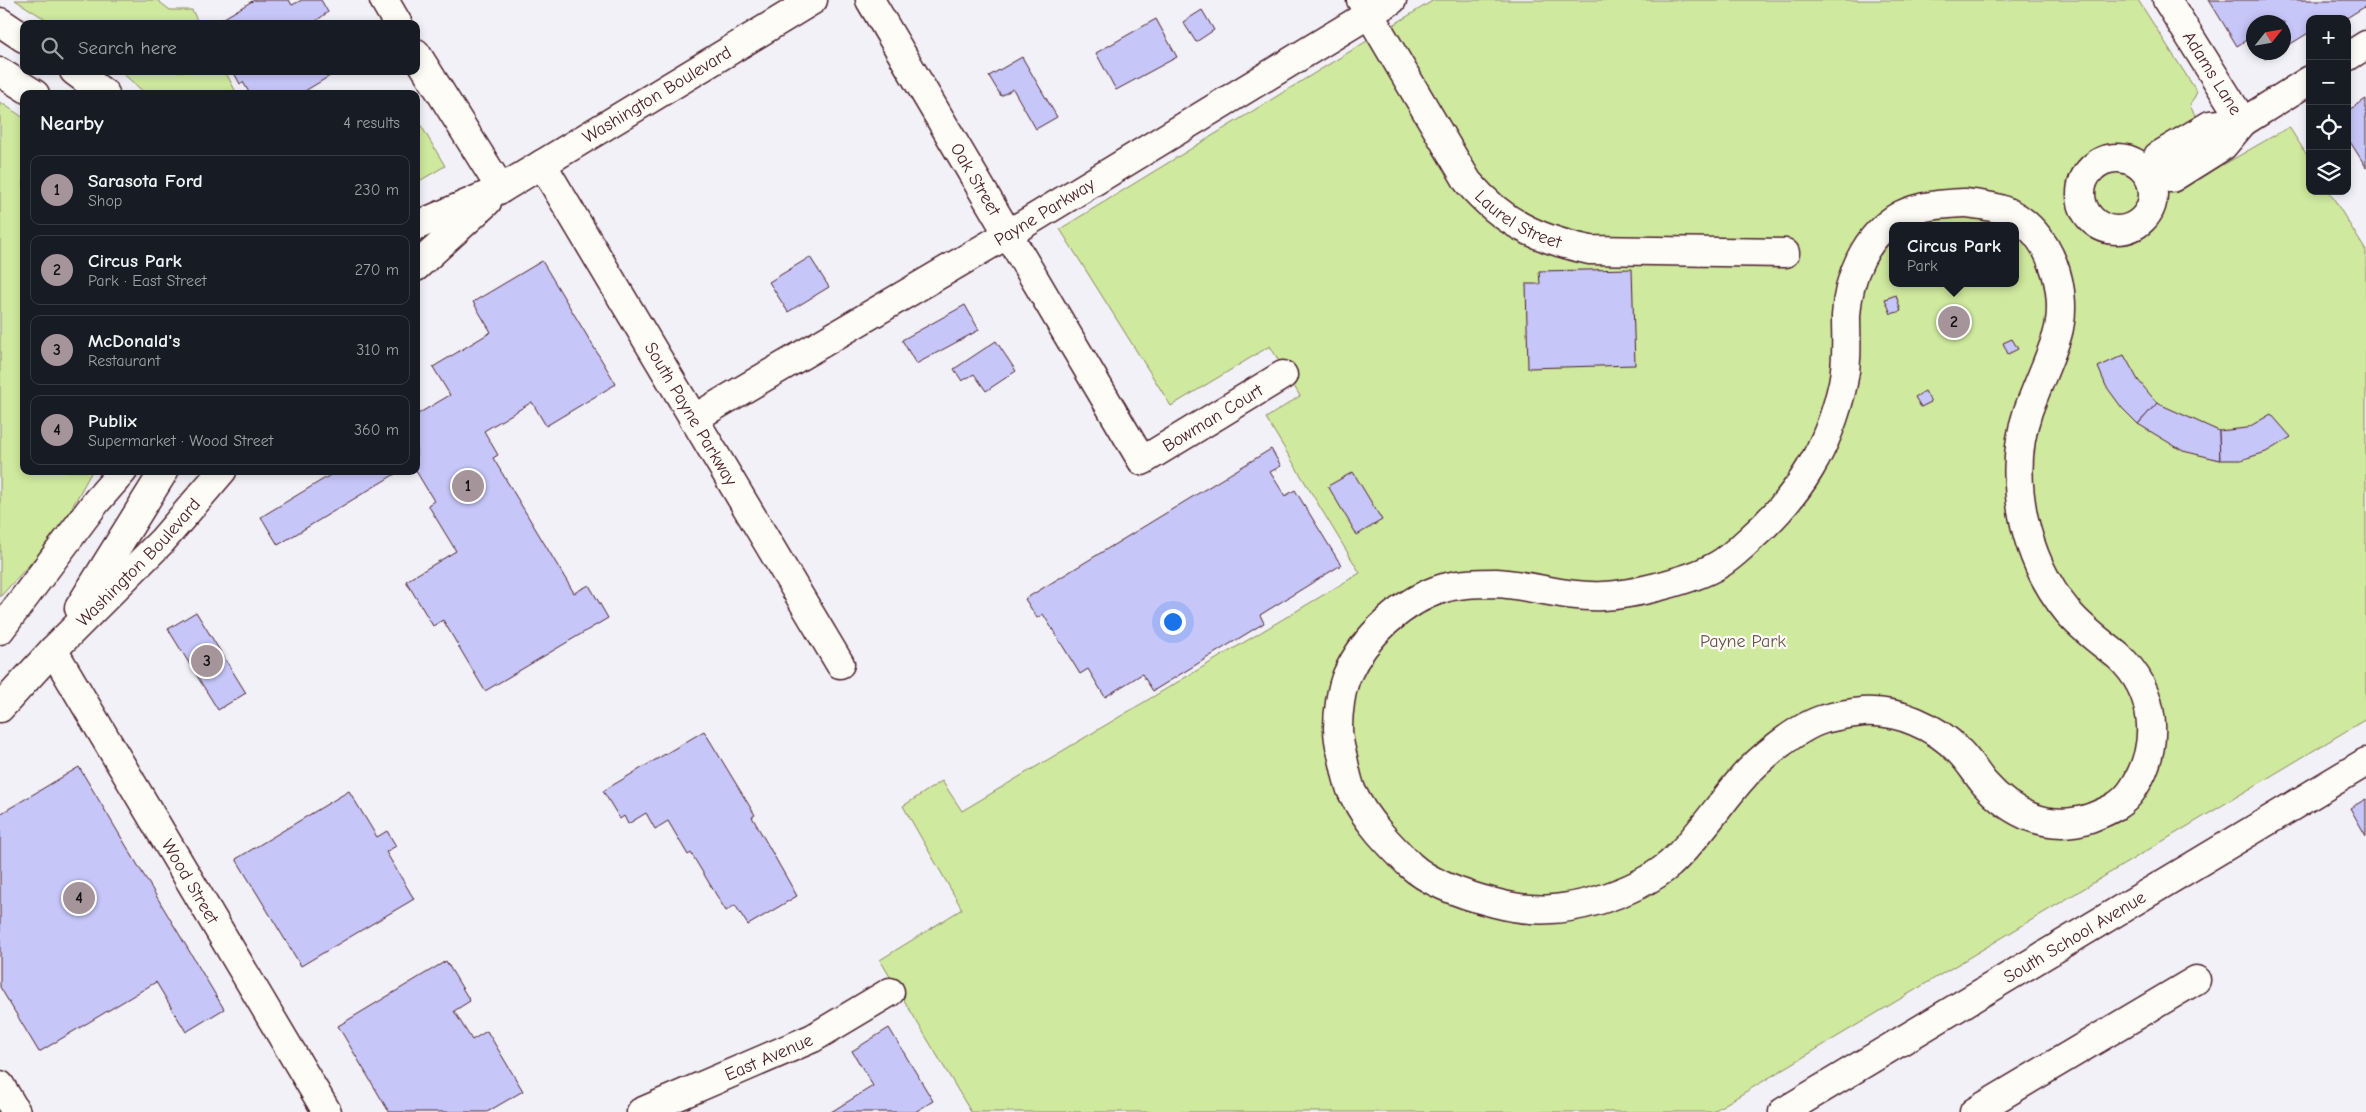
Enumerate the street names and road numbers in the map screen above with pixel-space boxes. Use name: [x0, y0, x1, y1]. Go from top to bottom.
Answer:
street label: Adams Lane: [2179, 27, 2246, 119]
street label: Washington Boulevard: [579, 41, 735, 148]
street label: Oak Street: [946, 139, 1006, 220]
street label: Payne Parkway: [990, 173, 1099, 250]
street label: Laurel Street: [1470, 186, 1565, 253]
street label: South Payne Parkway: [640, 338, 742, 490]
street label: Bowman Court: [1159, 379, 1267, 456]
street label: Washington Boulevard: [72, 494, 205, 631]
street label: Wood Street: [157, 835, 224, 928]
street label: South School Avenue: [2000, 886, 2149, 988]
street label: East Avenue: [721, 1029, 816, 1085]

